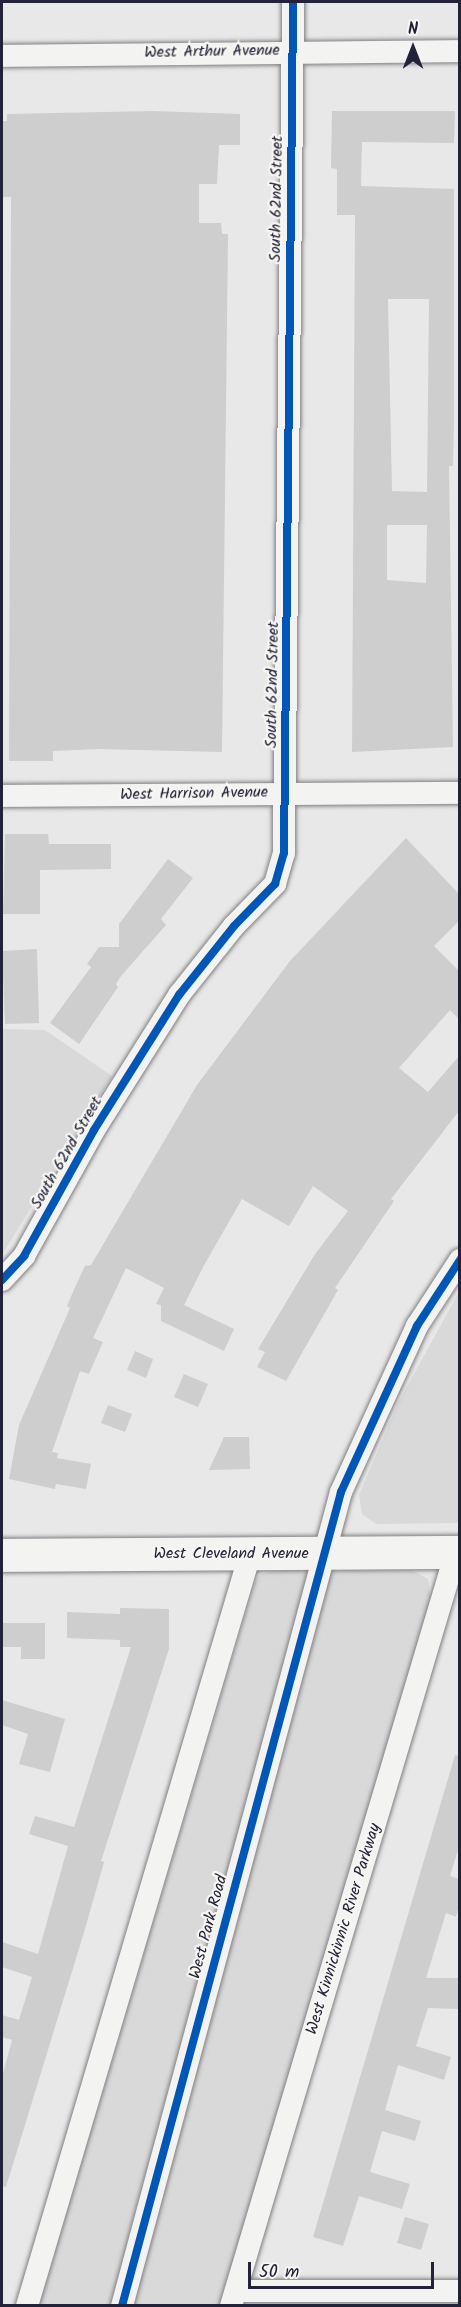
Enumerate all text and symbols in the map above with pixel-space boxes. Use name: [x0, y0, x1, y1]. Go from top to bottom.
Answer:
text: N: [408, 17, 418, 42]
north arrow: [383, 18, 443, 78]
street label: West Arthur Avenue: [144, 41, 280, 63]
street label: South 62nd Street: [266, 136, 288, 262]
street label: South 62nd Street: [262, 622, 284, 748]
street label: West Harrison Avenue: [120, 783, 268, 805]
street label: South 62nd Street: [27, 1094, 107, 1212]
street label: West Cleveland Avenue: [153, 1544, 309, 1564]
street label: West Kinnickinnic River Parkway: [303, 1821, 385, 2037]
street label: West Park Road: [186, 1873, 232, 1981]
scale bar: [251, 2250, 437, 2288]
text: 50 m: [259, 2258, 299, 2287]

